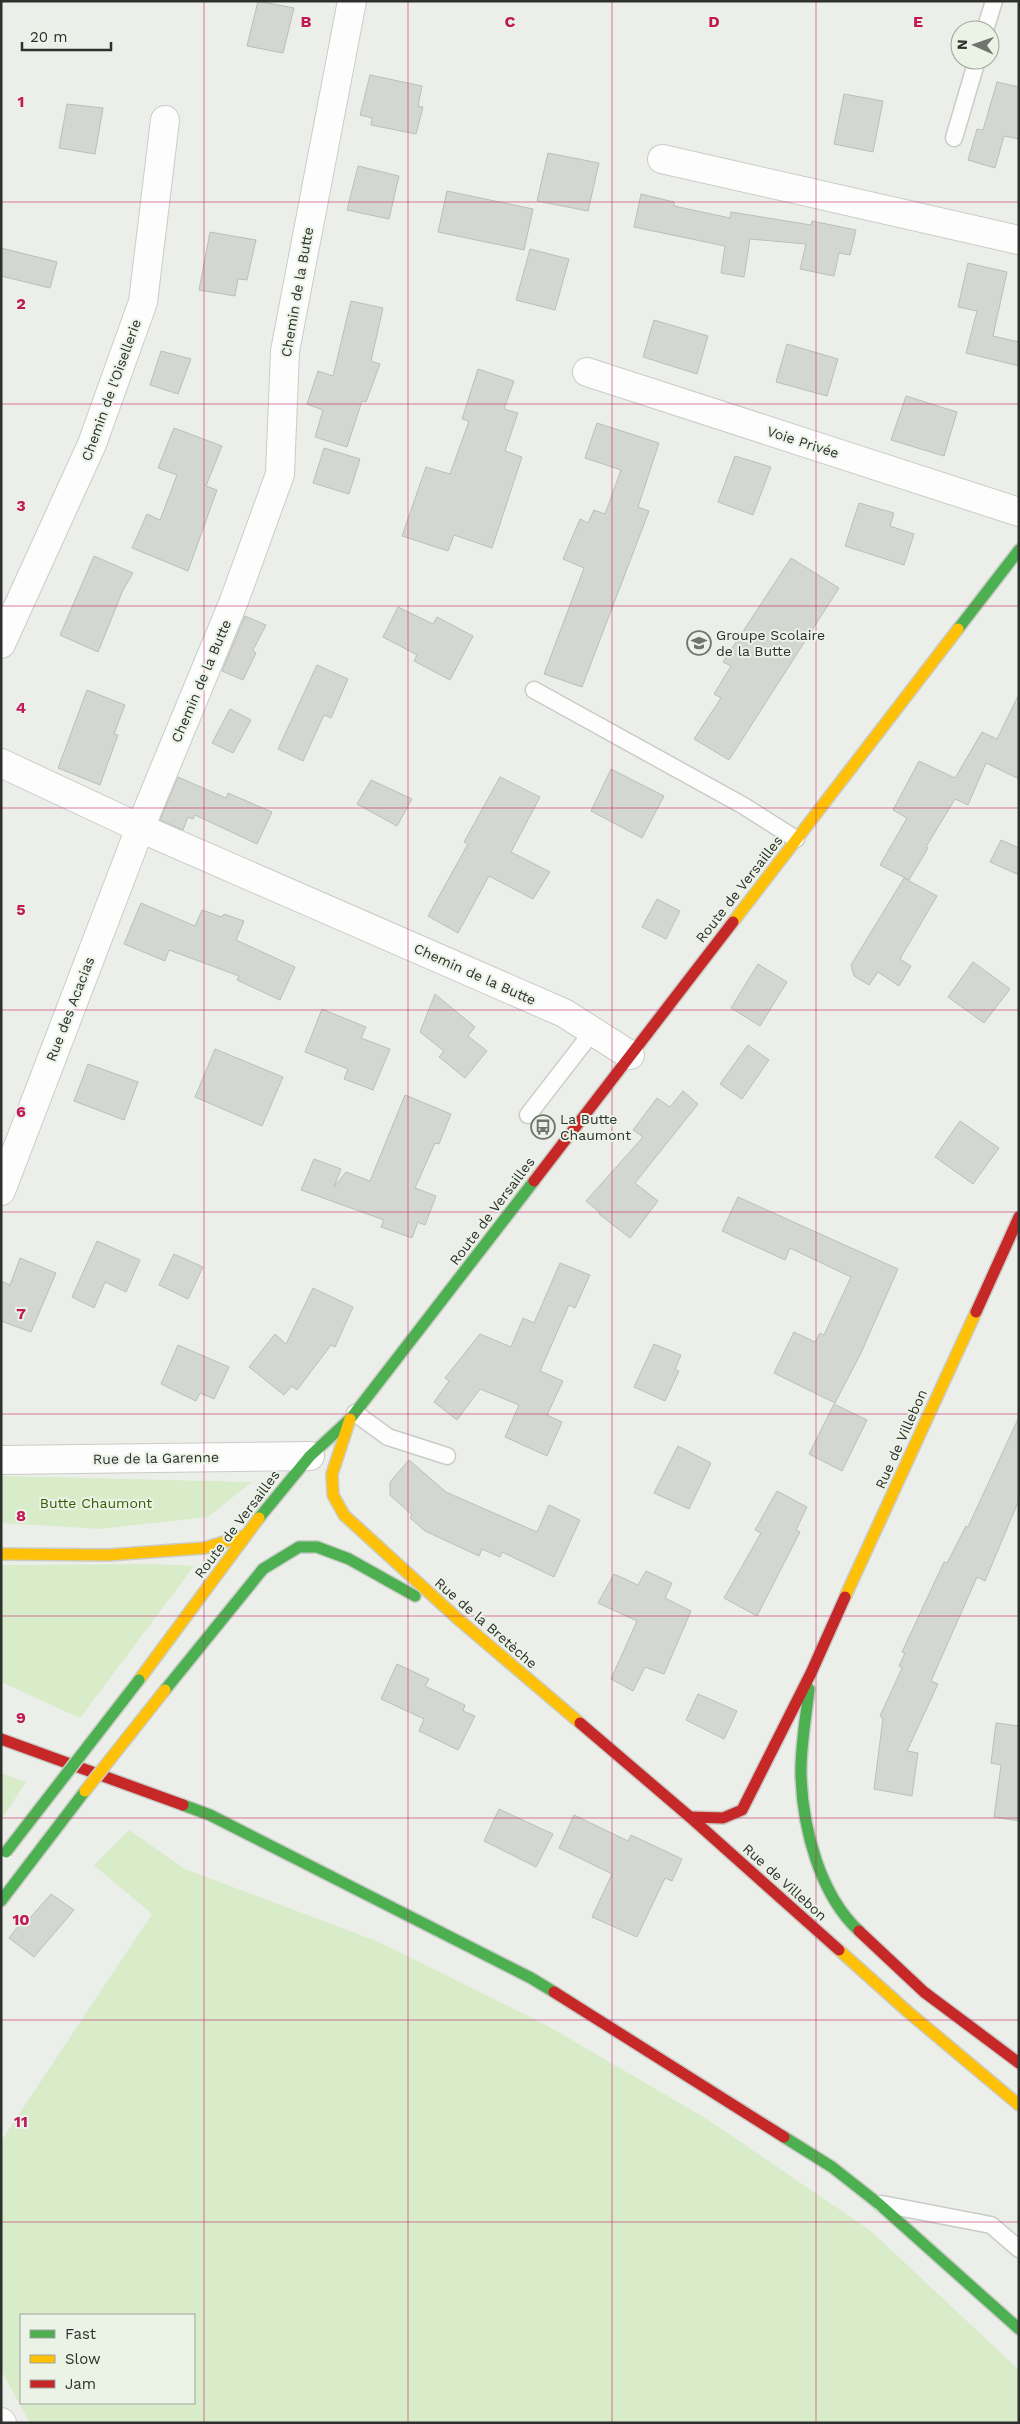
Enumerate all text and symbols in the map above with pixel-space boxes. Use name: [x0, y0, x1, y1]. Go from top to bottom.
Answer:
text: B: [301, 12, 312, 31]
text: C: [505, 12, 516, 31]
text: D: [708, 12, 720, 31]
text: E: [913, 12, 923, 31]
scale bar: [22, 20, 111, 52]
north arrow: [950, 20, 1000, 70]
text: 20 m: [30, 28, 68, 46]
text: N: [954, 39, 970, 50]
text: 1: [18, 92, 24, 111]
street label: Chemin de la Butte: [278, 226, 316, 358]
text: 2: [16, 294, 26, 313]
street label: Chemin de l'Oisellerie: [78, 317, 144, 463]
street label: Voie Privée: [765, 423, 841, 461]
text: 3: [16, 496, 26, 515]
street label: Chemin de la Butte: [168, 617, 234, 745]
place label: Groupe Scolaire de la Butte: [716, 627, 825, 659]
school or university icon: Groupe Scolaire de la Butte: [686, 630, 712, 656]
text: 4: [16, 698, 26, 717]
street label: Route de Versailles: [692, 832, 786, 946]
text: 5: [16, 900, 26, 919]
street label: Chemin de la Butte: [412, 940, 538, 1008]
street label: Rue des Acacias: [43, 954, 97, 1064]
text: 6: [16, 1102, 26, 1121]
place label: La Butte Chaumont: [560, 1111, 631, 1143]
bus stop icon: La Butte Chaumont: [530, 1114, 556, 1140]
street label: Route de Versailles: [446, 1154, 538, 1268]
text: 7: [16, 1304, 26, 1323]
street label: Rue de Villebon: [872, 1387, 930, 1491]
street label: Rue de la Garenne: [93, 1449, 219, 1467]
street label: Route de Versailles: [191, 1467, 283, 1581]
park label: Butte Chaumont: [40, 1495, 152, 1511]
text: 8: [16, 1506, 26, 1525]
street label: Rue de la Bretèche: [432, 1574, 540, 1672]
text: 9: [16, 1708, 26, 1727]
street label: Rue de Villebon: [740, 1840, 830, 1924]
text: 10: [12, 1910, 30, 1929]
text: 11: [14, 2112, 28, 2131]
legend: [20, 2314, 195, 2404]
text: Fast: [65, 2325, 97, 2343]
text: Slow: [65, 2350, 101, 2368]
text: Jam: [65, 2375, 96, 2393]

